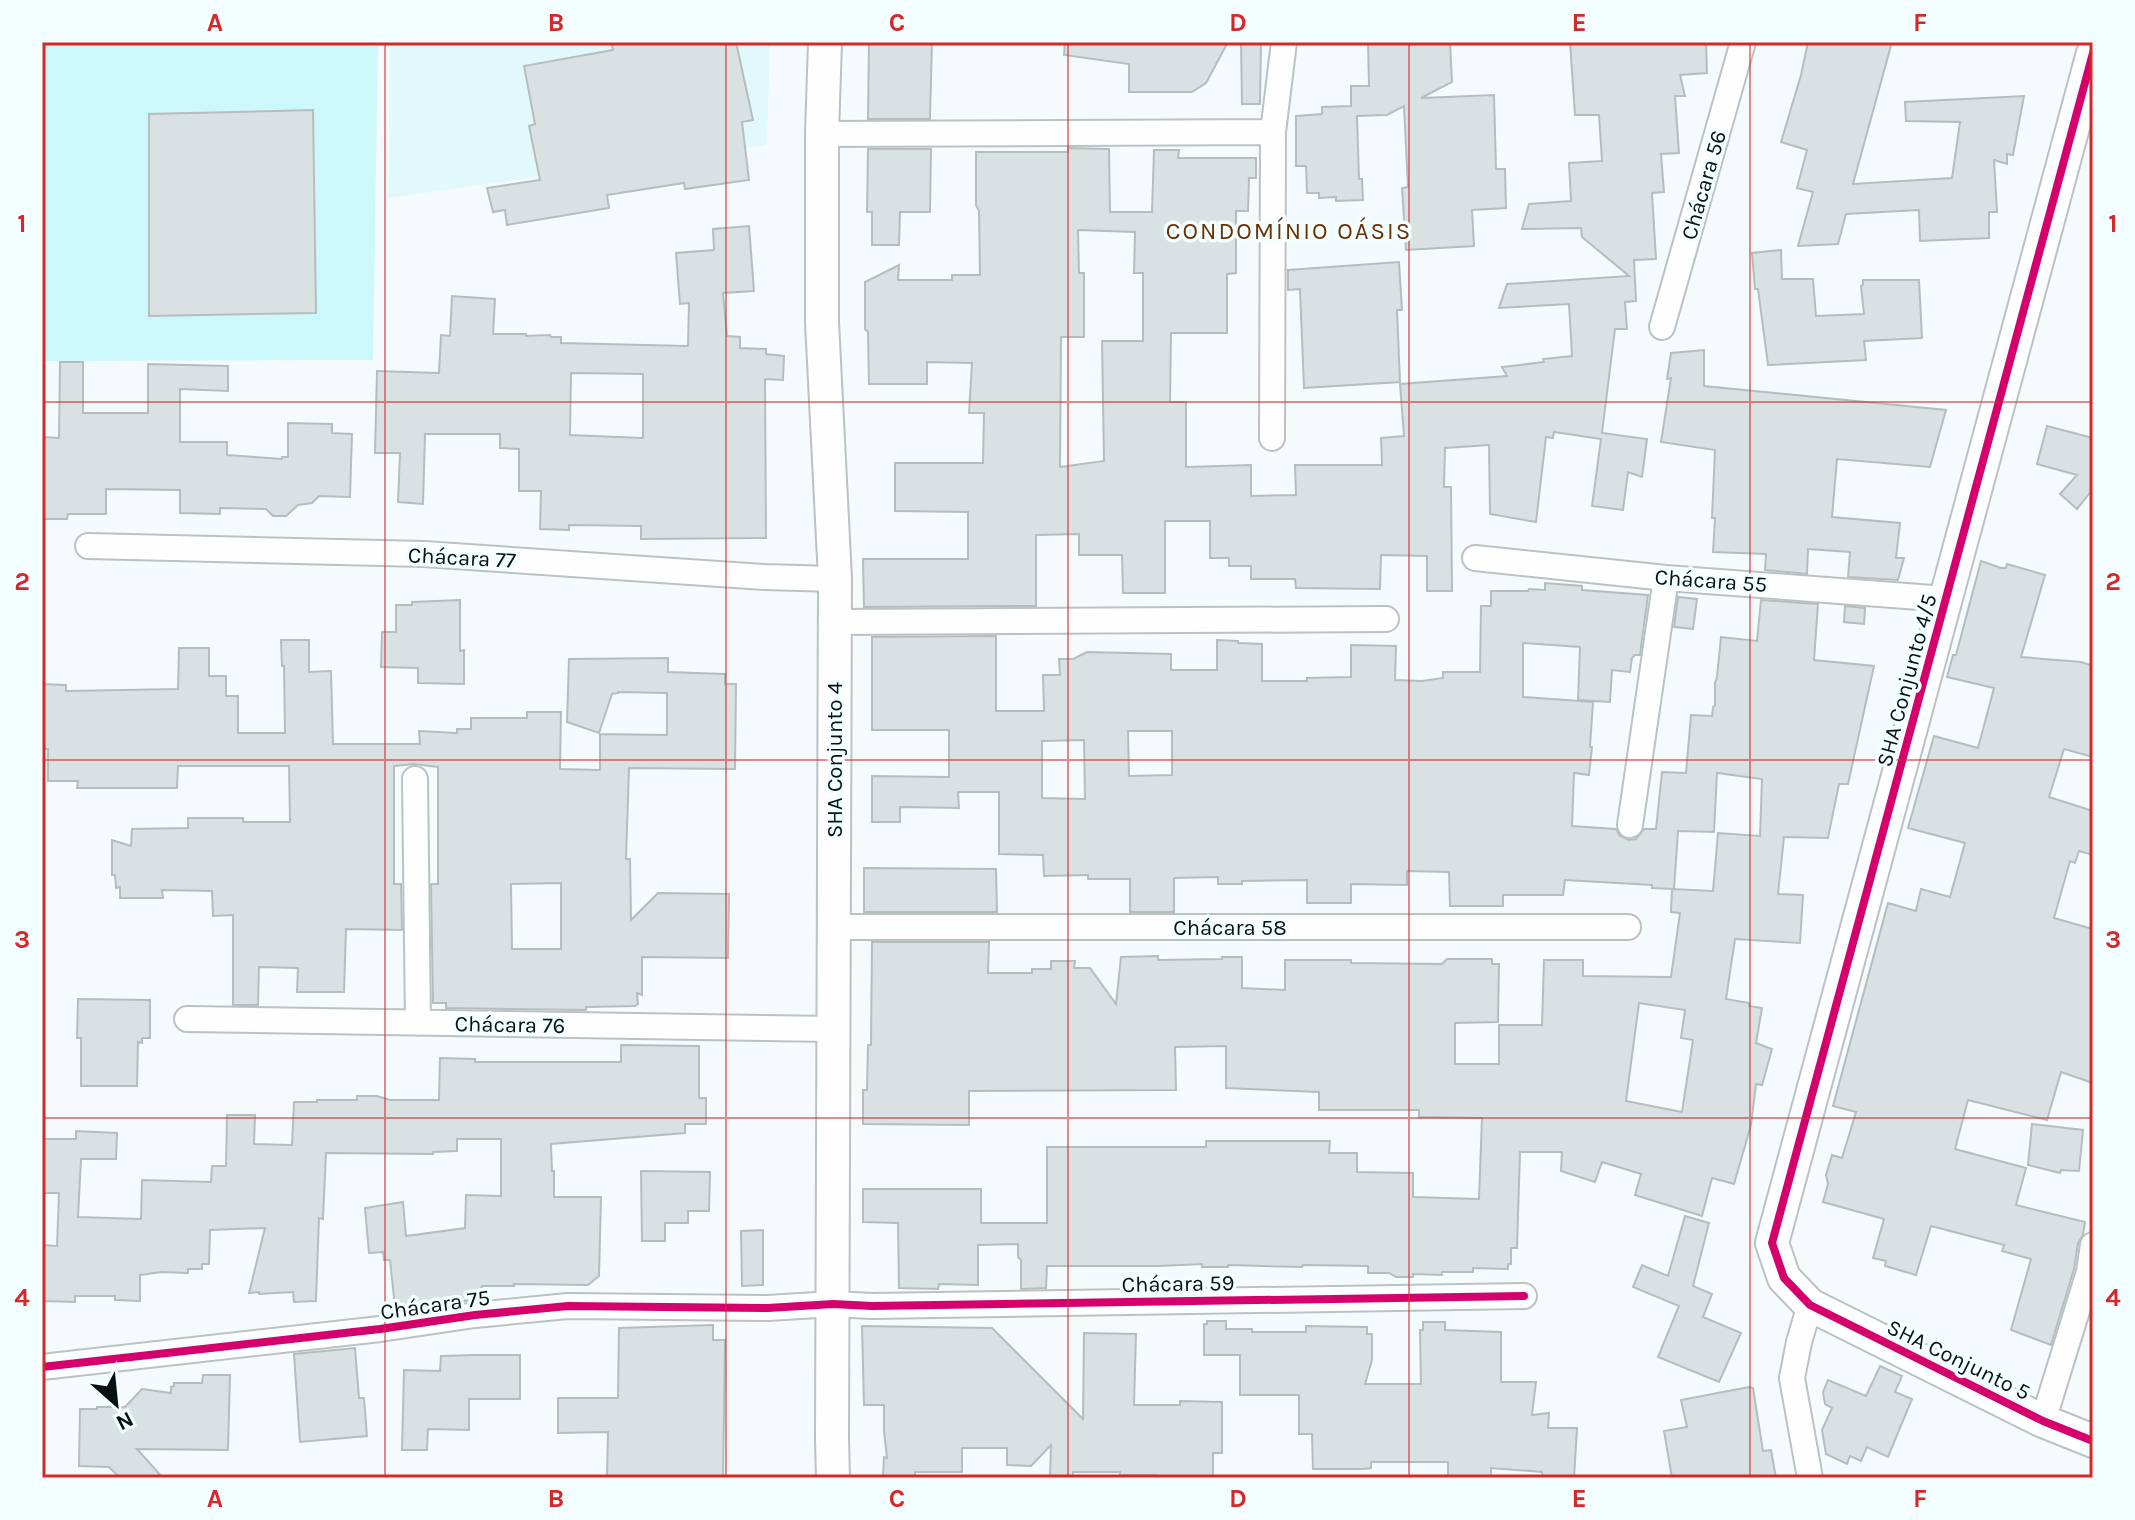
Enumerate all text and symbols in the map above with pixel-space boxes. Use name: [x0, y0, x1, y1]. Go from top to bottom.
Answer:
text: A: [207, 7, 223, 38]
text: B: [548, 7, 564, 38]
text: C: [889, 7, 905, 38]
text: D: [1229, 7, 1247, 38]
text: E: [1571, 7, 1587, 38]
text: F: [1913, 7, 1927, 38]
street label: Chácara 56: [1676, 128, 1732, 243]
text: 1: [17, 208, 27, 239]
text: 1: [2108, 208, 2118, 239]
district label: CONDOMÍNIO OÁSIS: [1166, 216, 1412, 245]
street label: Chácara 77: [407, 542, 517, 574]
street label: Chácara 55: [1654, 564, 1768, 598]
text: 2: [14, 566, 30, 597]
text: 2: [2105, 566, 2121, 597]
street label: SHA Conjunto 4/5: [1871, 591, 1943, 770]
street label: SHA Conjunto 4: [822, 682, 848, 838]
street label: Chácara 58: [1173, 915, 1287, 941]
text: 3: [14, 924, 30, 955]
text: 3: [2105, 924, 2121, 955]
street label: Chácara 76: [454, 1011, 565, 1039]
street label: Chácara 59: [1121, 1270, 1235, 1298]
text: 4: [14, 1282, 30, 1313]
text: 4: [2105, 1282, 2121, 1313]
street label: Chácara 75: [379, 1284, 492, 1326]
street label: SHA Conjunto 5: [1883, 1314, 2034, 1406]
north arrow: [76, 1364, 156, 1444]
text: N: [112, 1406, 138, 1436]
text: A: [207, 1483, 223, 1514]
text: B: [548, 1483, 564, 1514]
text: C: [889, 1483, 905, 1514]
text: D: [1229, 1483, 1247, 1514]
text: E: [1571, 1483, 1587, 1514]
text: F: [1913, 1483, 1927, 1514]

